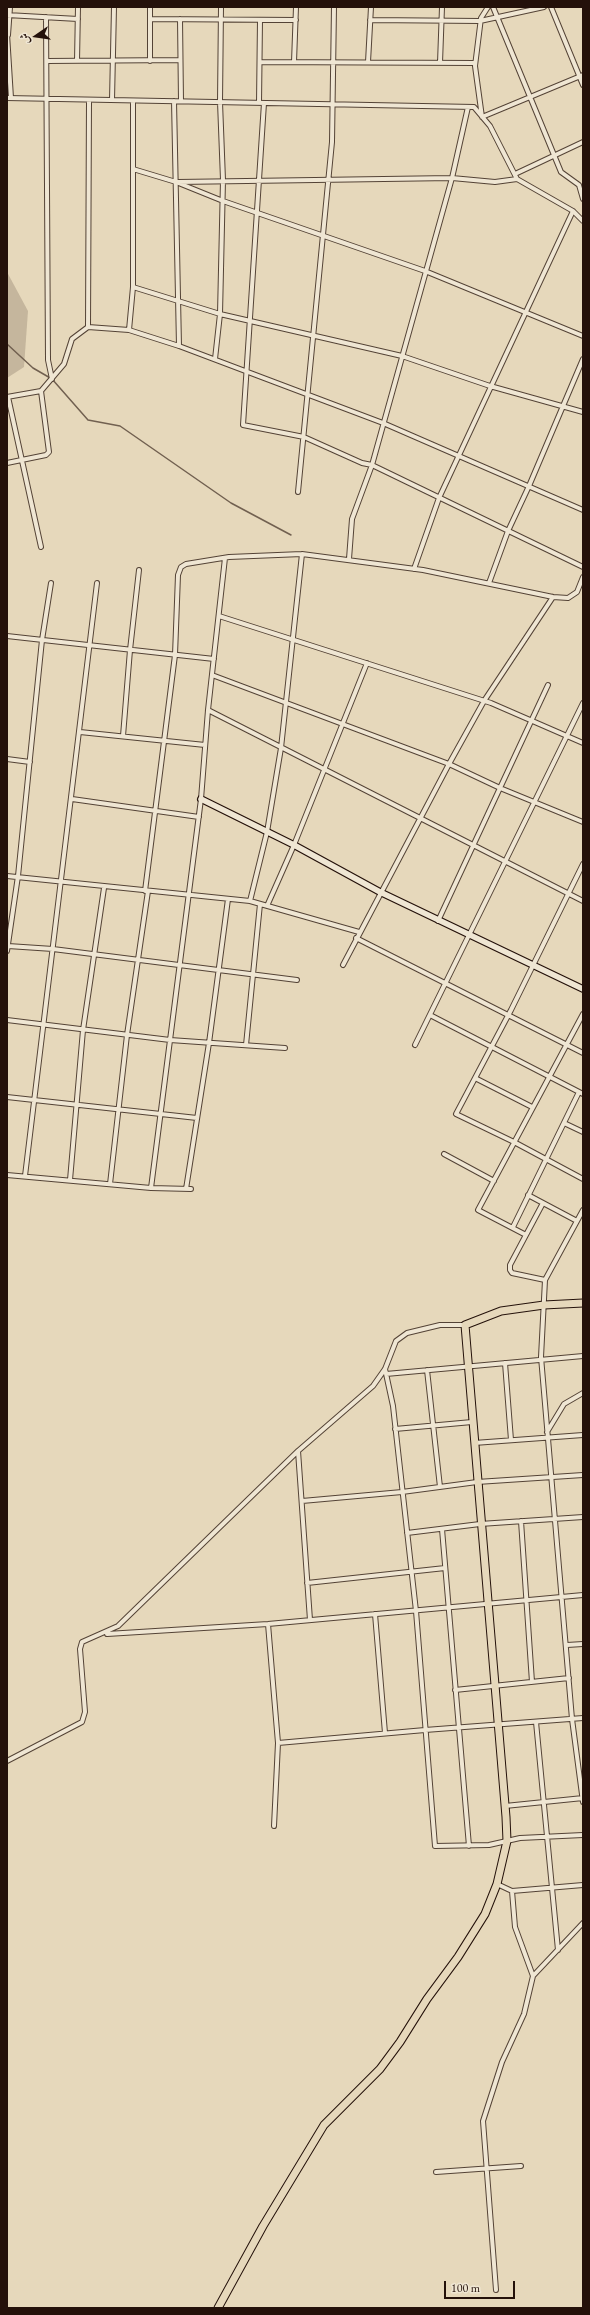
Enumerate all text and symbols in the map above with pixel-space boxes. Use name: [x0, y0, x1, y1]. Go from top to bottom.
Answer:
north arrow: [16, 16, 56, 56]
text: ش: [16, 32, 32, 46]
scale bar: [446, 2273, 517, 2299]
text: 100 m: [451, 2280, 480, 2296]

